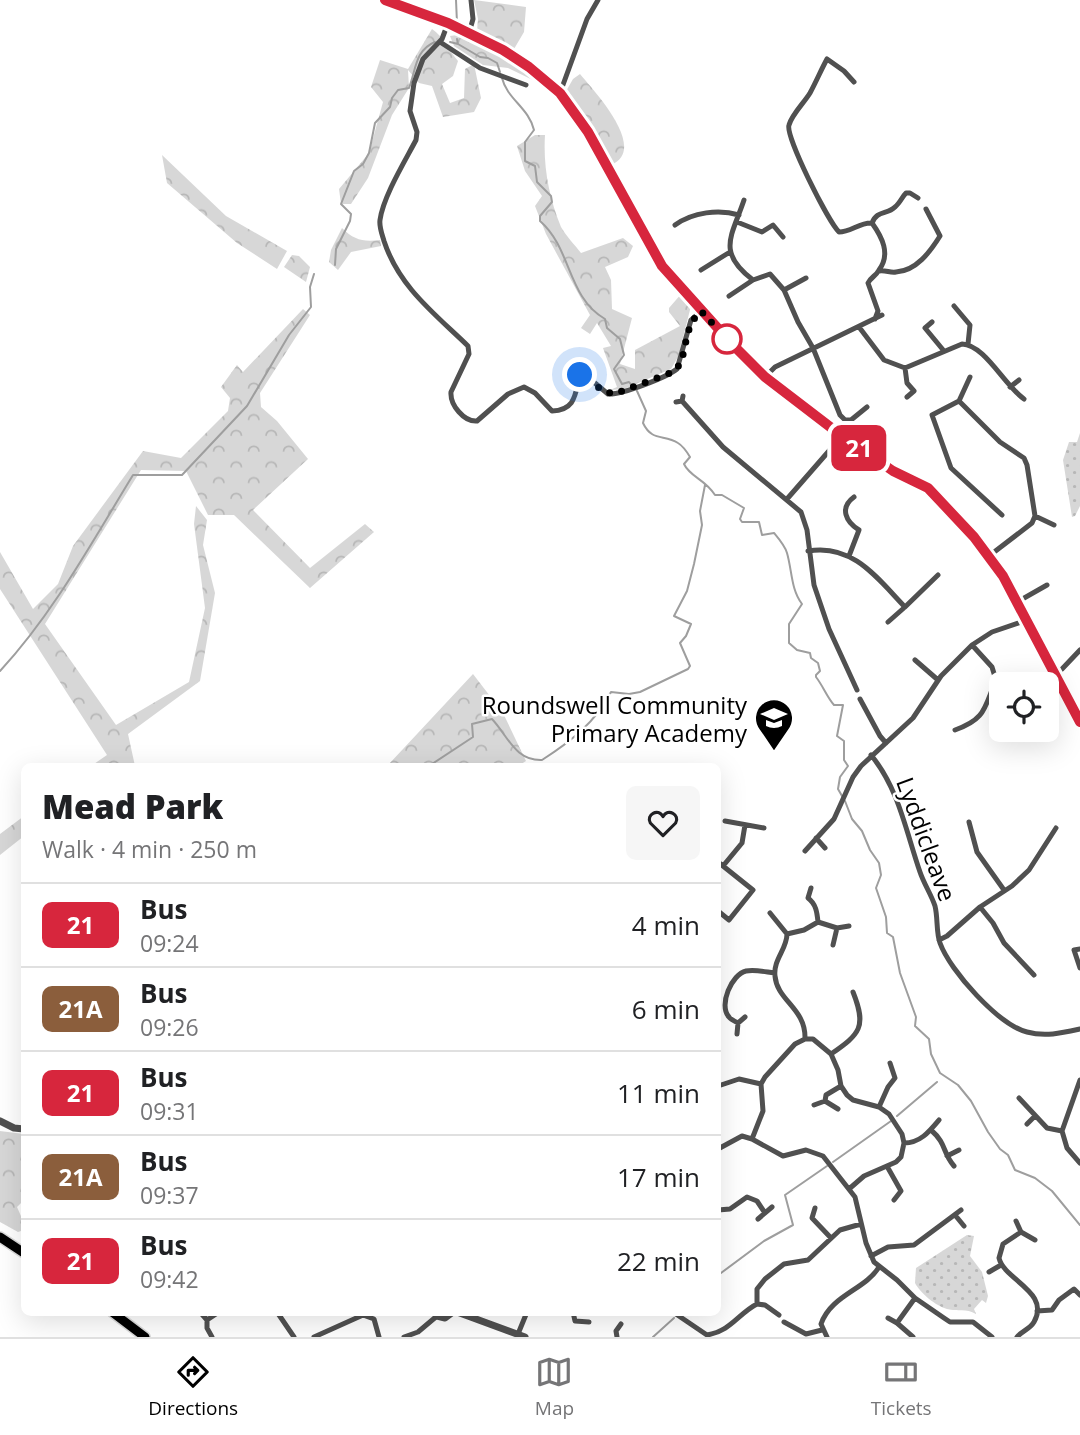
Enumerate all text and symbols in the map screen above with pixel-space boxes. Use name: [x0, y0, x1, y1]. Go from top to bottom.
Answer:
unlabelled marker: [712, 324, 742, 354]
your location: [562, 357, 597, 392]
line badge: 21: [828, 425, 890, 471]
text: 21: [845, 431, 873, 464]
map controls: [989, 672, 1059, 742]
button: locate: [989, 672, 1059, 742]
place label: Roundswell Community Primary Academy: [482, 688, 748, 749]
school or university icon: Roundswell Community Primary Academy: [753, 697, 795, 752]
street label: Lyddicleave: [889, 772, 965, 906]
text: Mead Park: [42, 784, 223, 829]
button: heart: [626, 786, 700, 860]
text: Walk · 4 min · 250 m: [42, 833, 257, 865]
text: Bus: [140, 891, 187, 927]
text: 4 min: [632, 907, 700, 943]
text: 21: [67, 908, 94, 941]
text: 09:24: [140, 927, 199, 959]
text: Bus: [140, 975, 187, 1011]
text: 6 min: [632, 991, 700, 1027]
text: 21A: [58, 992, 103, 1025]
text: 09:26: [140, 1011, 199, 1043]
text: Bus: [140, 1059, 187, 1095]
text: 11 min: [617, 1075, 700, 1111]
text: 21: [67, 1076, 94, 1109]
text: 09:31: [140, 1095, 199, 1127]
text: Bus: [140, 1143, 187, 1179]
text: 17 min: [617, 1159, 700, 1195]
text: 21A: [58, 1160, 103, 1193]
text: 09:37: [140, 1179, 199, 1211]
text: Bus: [140, 1227, 187, 1263]
text: 22 min: [617, 1243, 700, 1279]
text: 21: [67, 1244, 94, 1277]
text: 09:42: [140, 1263, 199, 1295]
tab: Directions: [148, 1353, 238, 1421]
tab: Map: [535, 1353, 574, 1421]
tab: Tickets: [871, 1353, 932, 1421]

